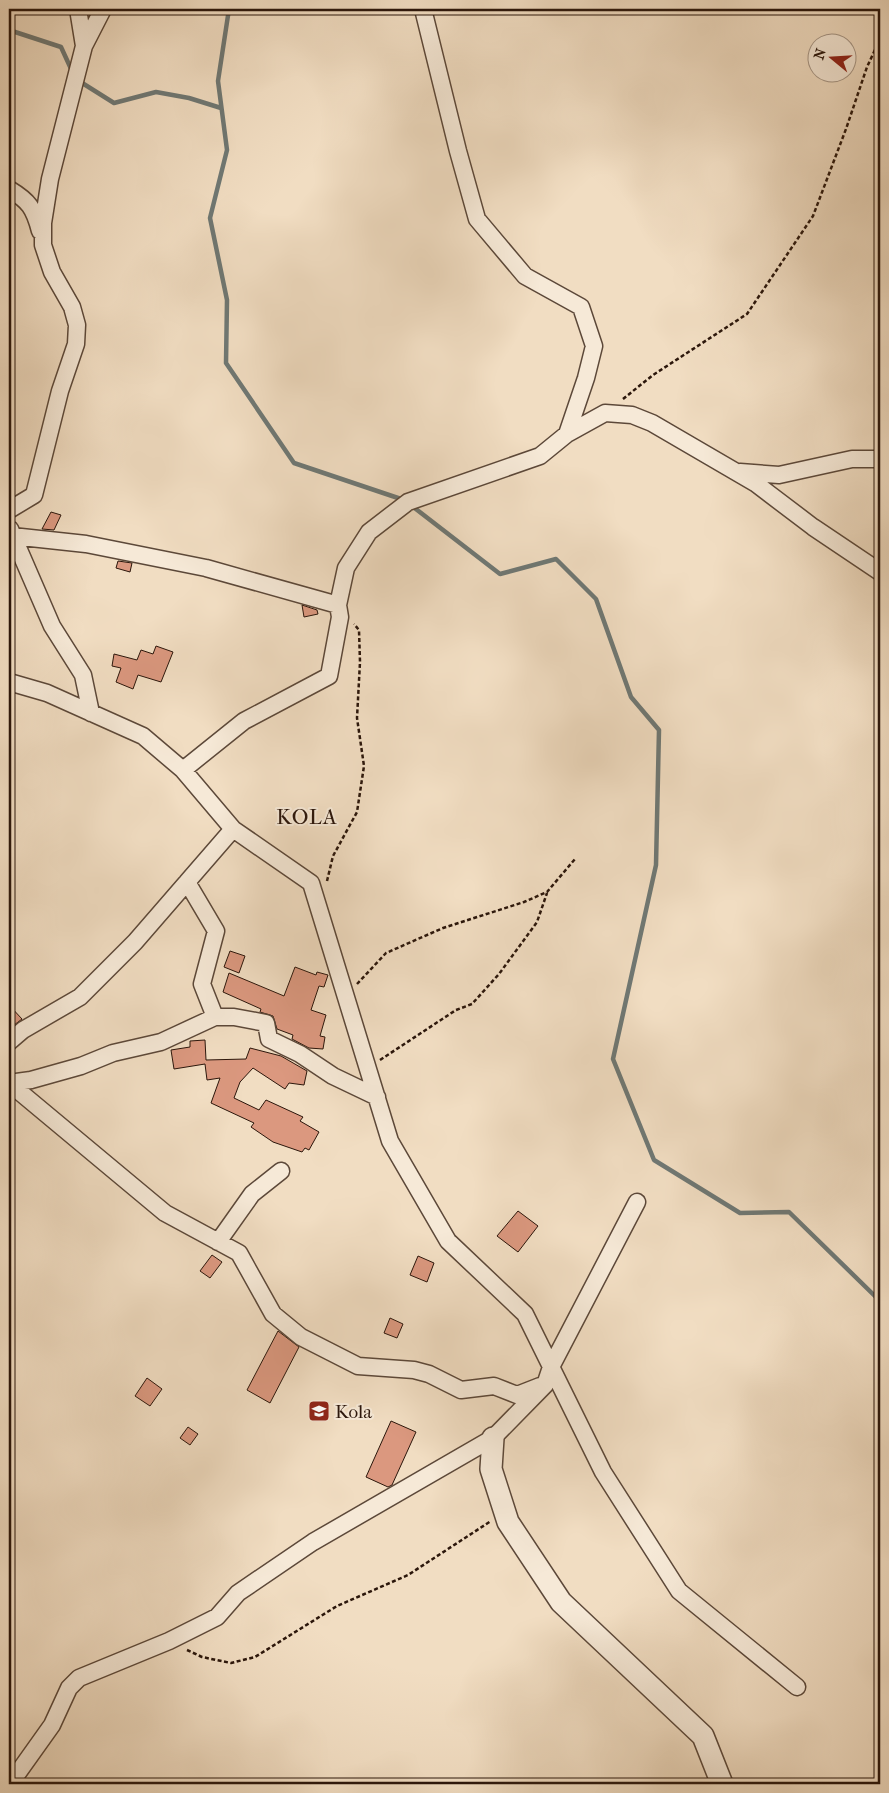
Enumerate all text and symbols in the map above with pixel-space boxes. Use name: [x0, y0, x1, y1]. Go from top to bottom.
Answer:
north arrow: [806, 32, 856, 82]
text: N: [810, 46, 830, 62]
district label: KOLA: [276, 805, 338, 829]
school or university icon: Kola: [307, 1399, 331, 1423]
place label: Kola: [335, 1401, 372, 1423]

